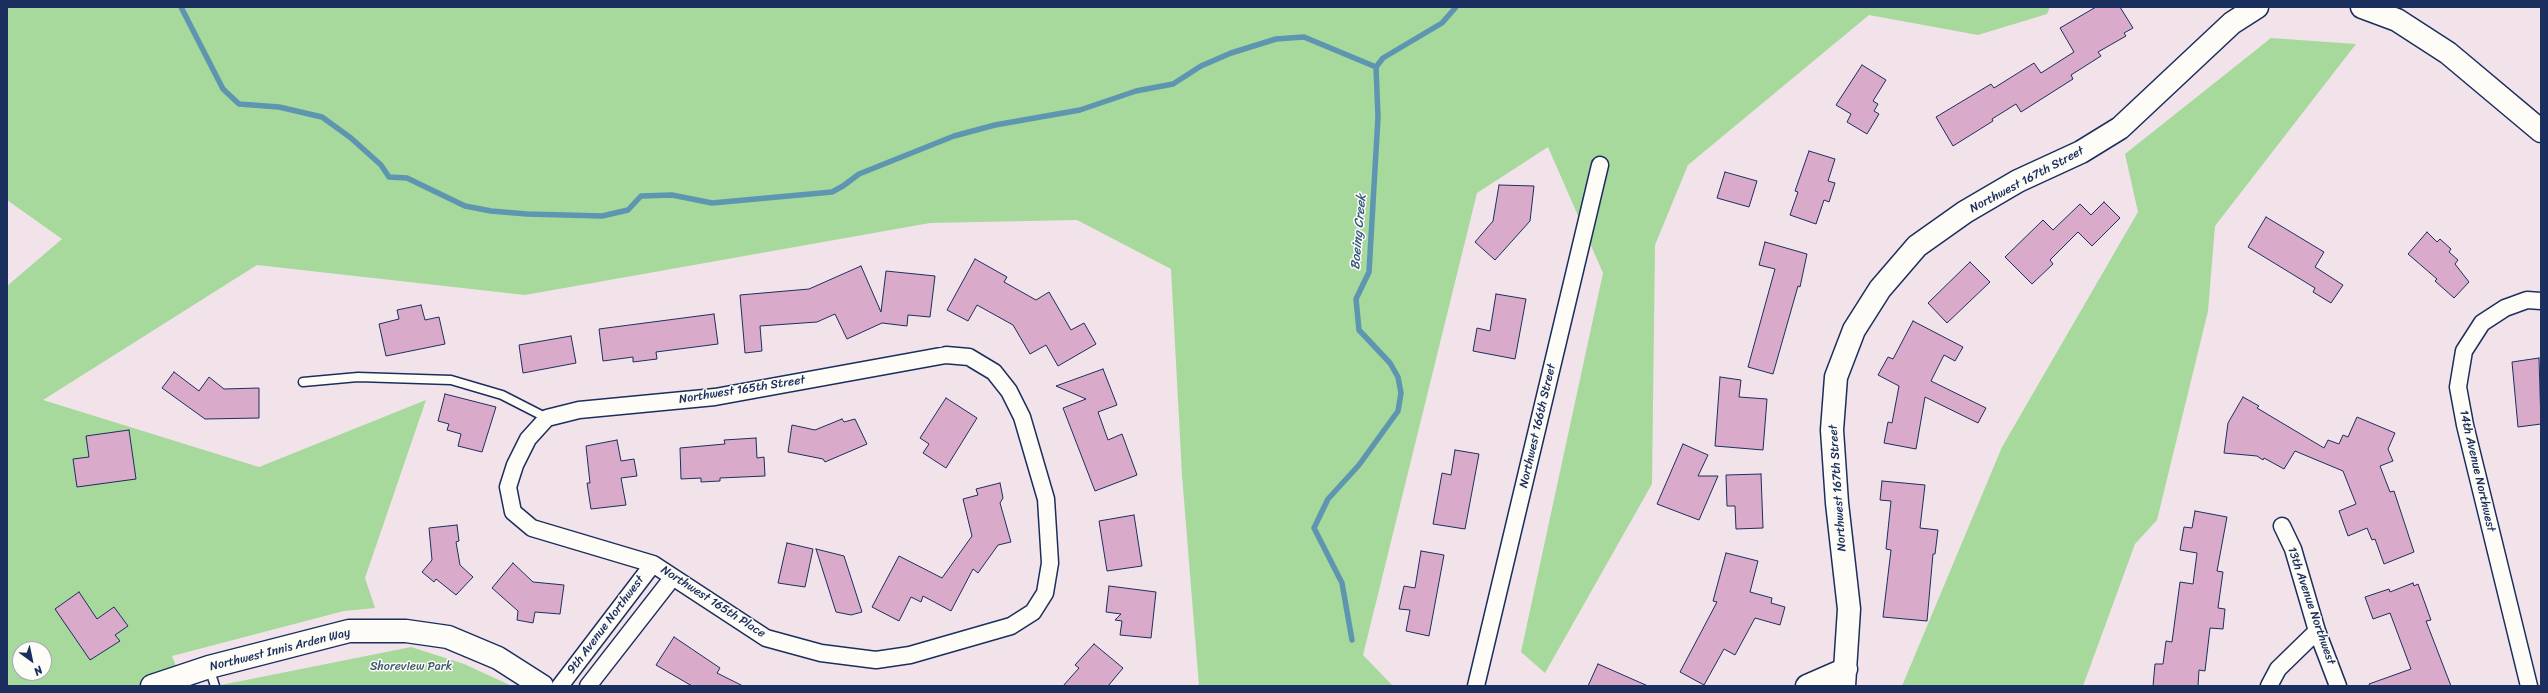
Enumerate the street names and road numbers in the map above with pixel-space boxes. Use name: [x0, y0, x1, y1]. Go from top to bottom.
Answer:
street label: Northwest 167th Street: [1967, 144, 2087, 216]
street label: Northwest 166th Street: [1517, 362, 1559, 490]
street label: Northwest 165th Street: [678, 373, 806, 407]
street label: 14th Avenue Northwest: [2456, 409, 2498, 533]
street label: Northwest 167th Street: [1826, 424, 1850, 552]
street label: 13th Avenue Northwest: [2284, 545, 2338, 667]
street label: Northwest 165th Place: [658, 563, 768, 641]
street label: 9th Avenue Northwest: [564, 573, 648, 677]
street label: Northwest Innis Arden Way: [208, 626, 352, 674]

